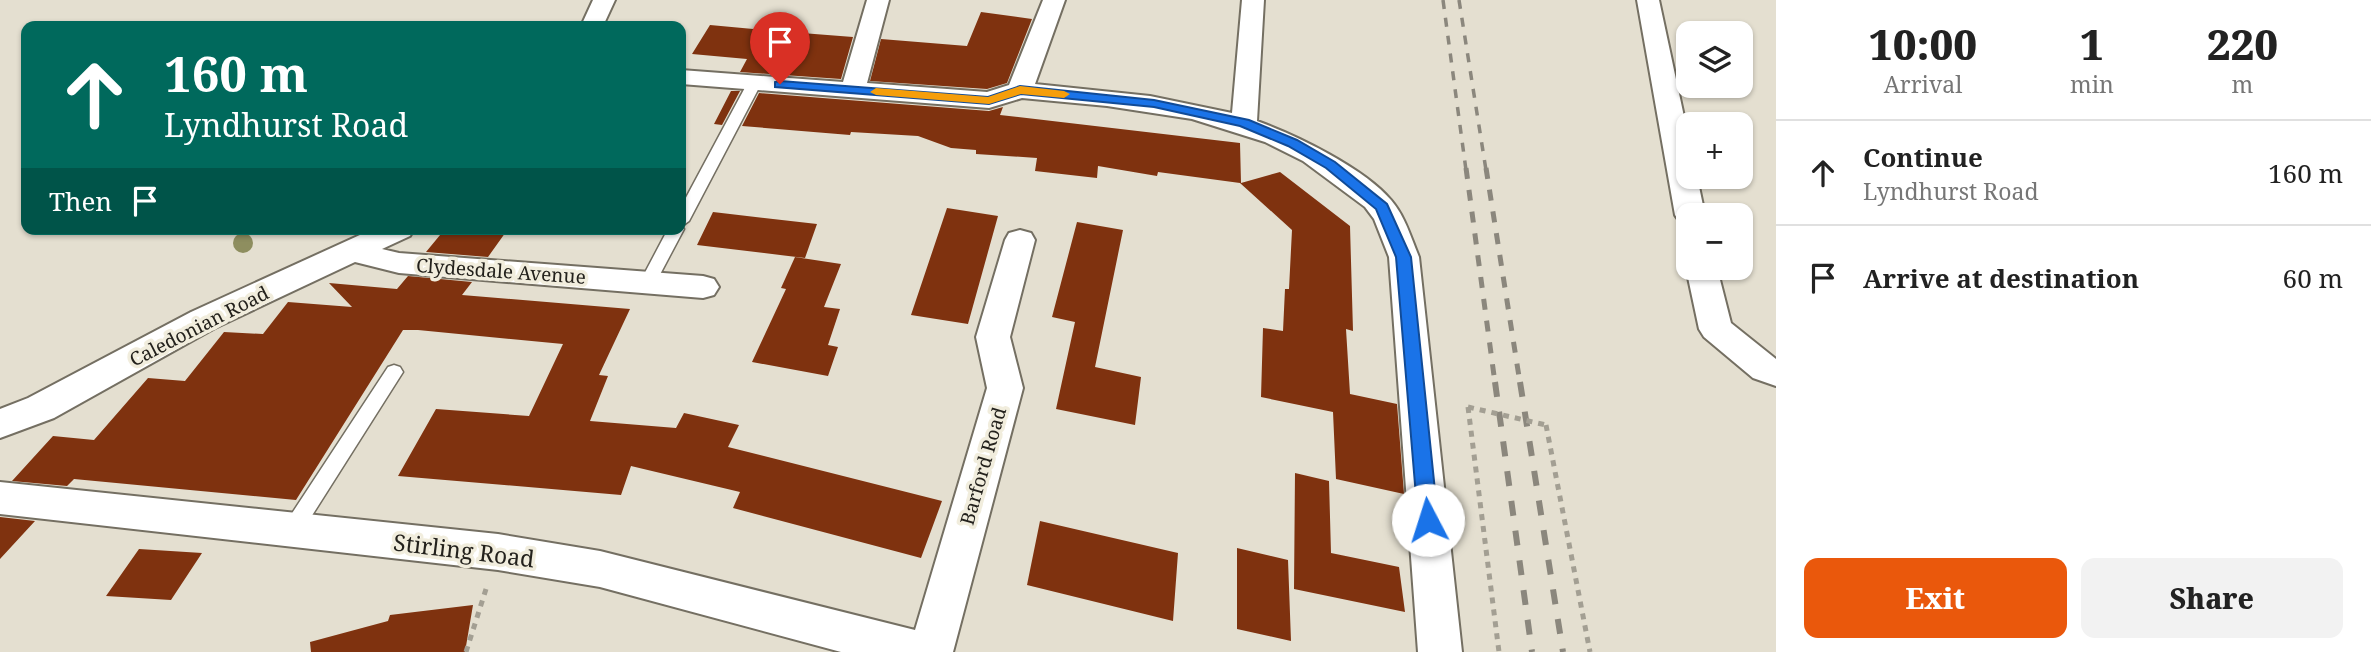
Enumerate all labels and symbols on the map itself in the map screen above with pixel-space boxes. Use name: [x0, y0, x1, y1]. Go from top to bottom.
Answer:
pin: [750, 12.0, 810, 84]
street label: Clydesdale Avenue: [415, 252, 587, 290]
street label: Caledonian Road: [125, 280, 273, 372]
street label: Barford Road: [954, 404, 1012, 528]
position arrow: [1391, 483, 1465, 557]
street label: Stirling Road: [392, 525, 536, 575]

